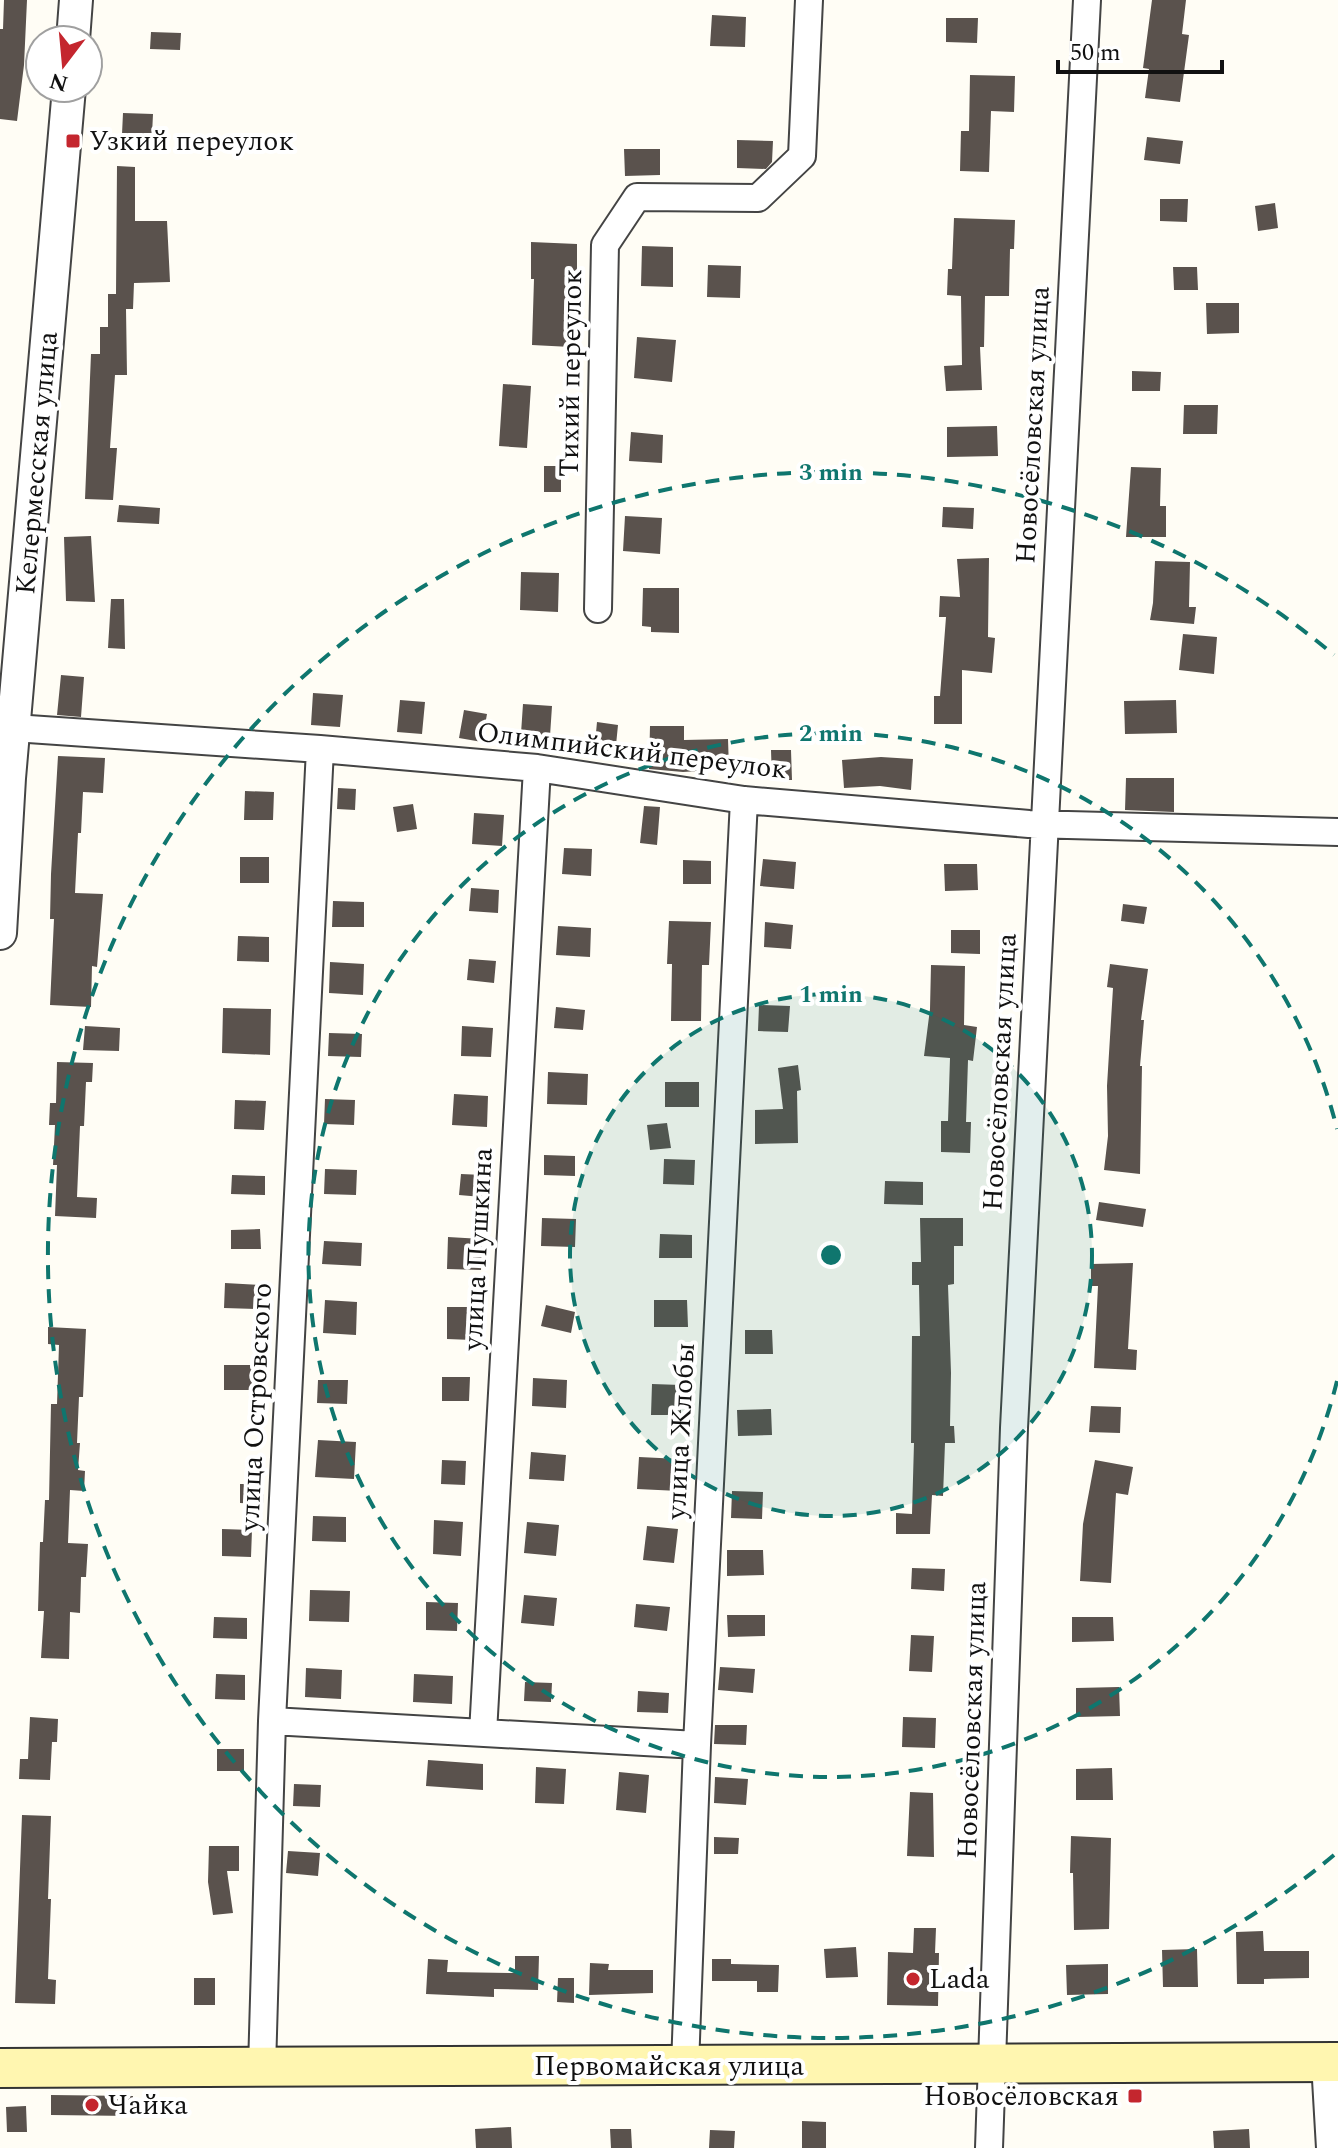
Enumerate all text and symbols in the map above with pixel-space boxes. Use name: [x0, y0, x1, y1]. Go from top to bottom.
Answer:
north arrow: [24, 24, 104, 104]
scale bar: [1058, 24, 1222, 74]
text: 50 m: [1070, 35, 1121, 71]
text: N: [46, 63, 72, 100]
place label: Узкий переулок: [89, 120, 294, 163]
marker: Узкий переулок: [64, 132, 82, 150]
street label: Тихий переулок: [548, 269, 594, 477]
street label: Новосёловская улица: [1004, 285, 1062, 565]
street label: Келермесская улица: [4, 329, 70, 596]
text: 3 min: [799, 455, 863, 491]
street label: Олимпийский переулок: [474, 711, 790, 791]
text: 2 min: [799, 716, 863, 752]
street label: Новосёловская улица: [971, 932, 1029, 1212]
text: 1 min: [799, 977, 863, 1013]
street label: улица Пушкина: [451, 1146, 505, 1352]
centre of rings: [817, 1241, 845, 1269]
street label: улица Островского: [228, 1282, 284, 1533]
street label: улица Жлобы: [655, 1342, 707, 1521]
street label: Новосёловская улица: [946, 1580, 998, 1860]
place label: Lada: [929, 1958, 990, 2001]
marker: Lada: [904, 1970, 922, 1988]
street label: Первомайская улица: [534, 2045, 805, 2088]
place label: Новосёловская: [924, 2075, 1119, 2118]
place label: Чайка: [108, 2084, 188, 2127]
marker: Новосёловская: [1126, 2087, 1144, 2105]
marker: Чайка: [83, 2096, 101, 2114]

